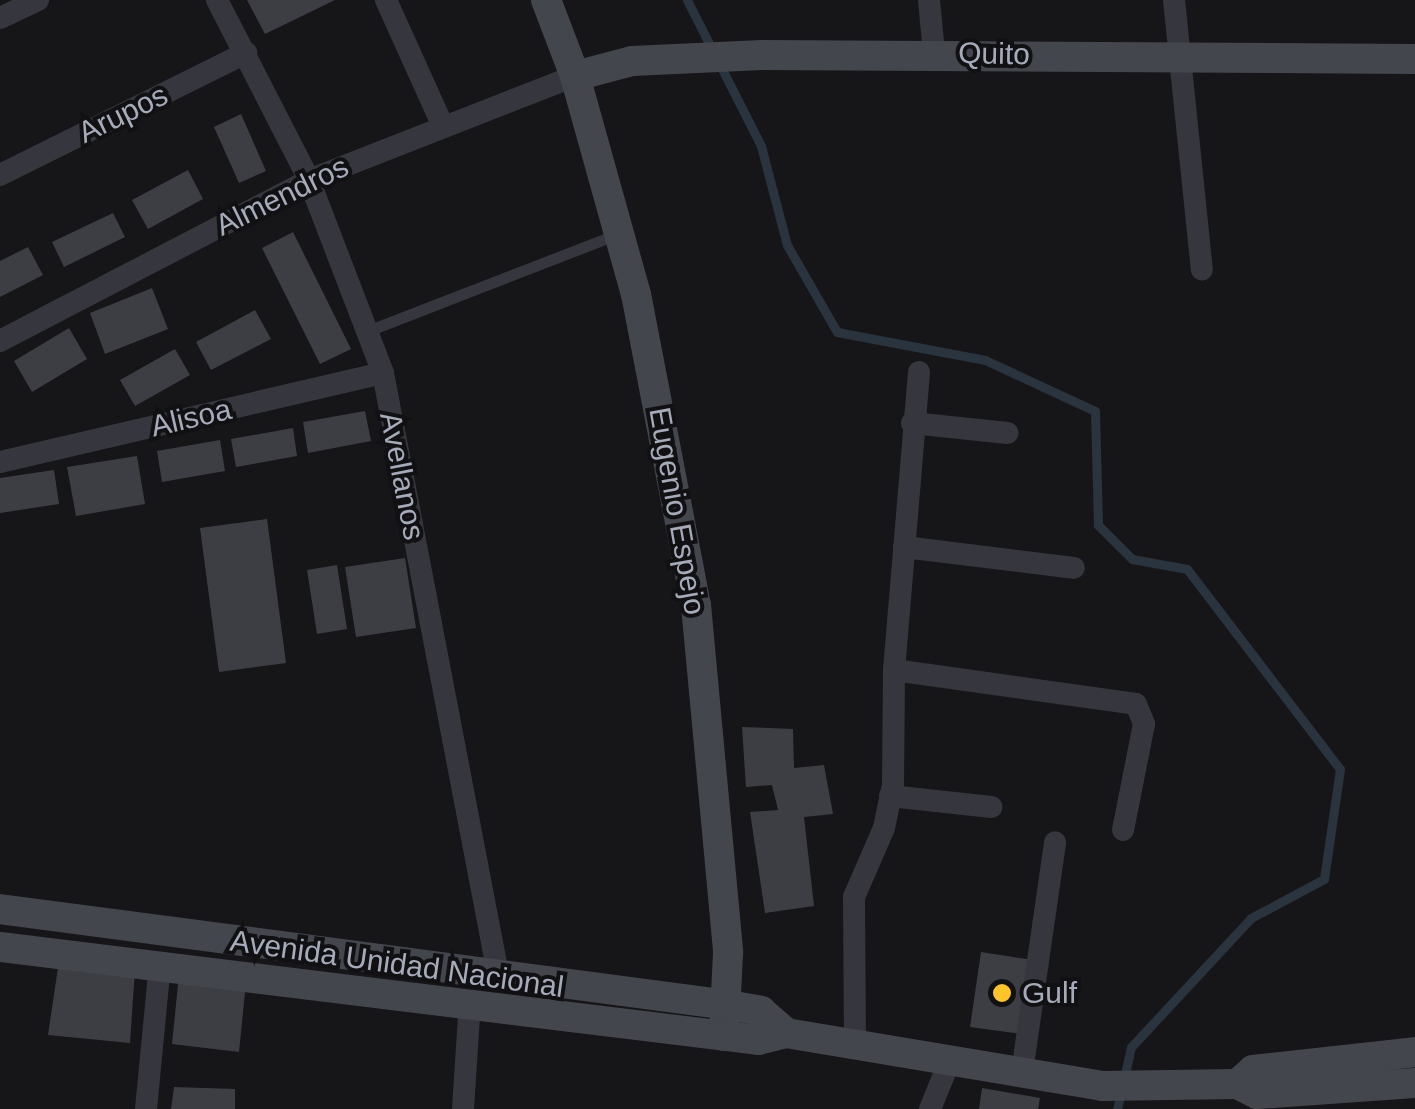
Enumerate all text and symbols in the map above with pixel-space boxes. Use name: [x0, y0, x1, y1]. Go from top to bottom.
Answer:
street label: Quito: [958, 35, 1030, 73]
street label: Arupos: [72, 77, 174, 151]
street label: Almendros: [210, 148, 354, 244]
street label: Alisoa: [147, 391, 235, 445]
street label: Eugenio Espejo: [641, 404, 713, 618]
street label: Avellanos: [372, 409, 432, 543]
street label: Avenida Unidad Nacional: [228, 923, 566, 1005]
place label: Gulf: [1022, 975, 1077, 1011]
marker: Gulf: [991, 982, 1013, 1004]

